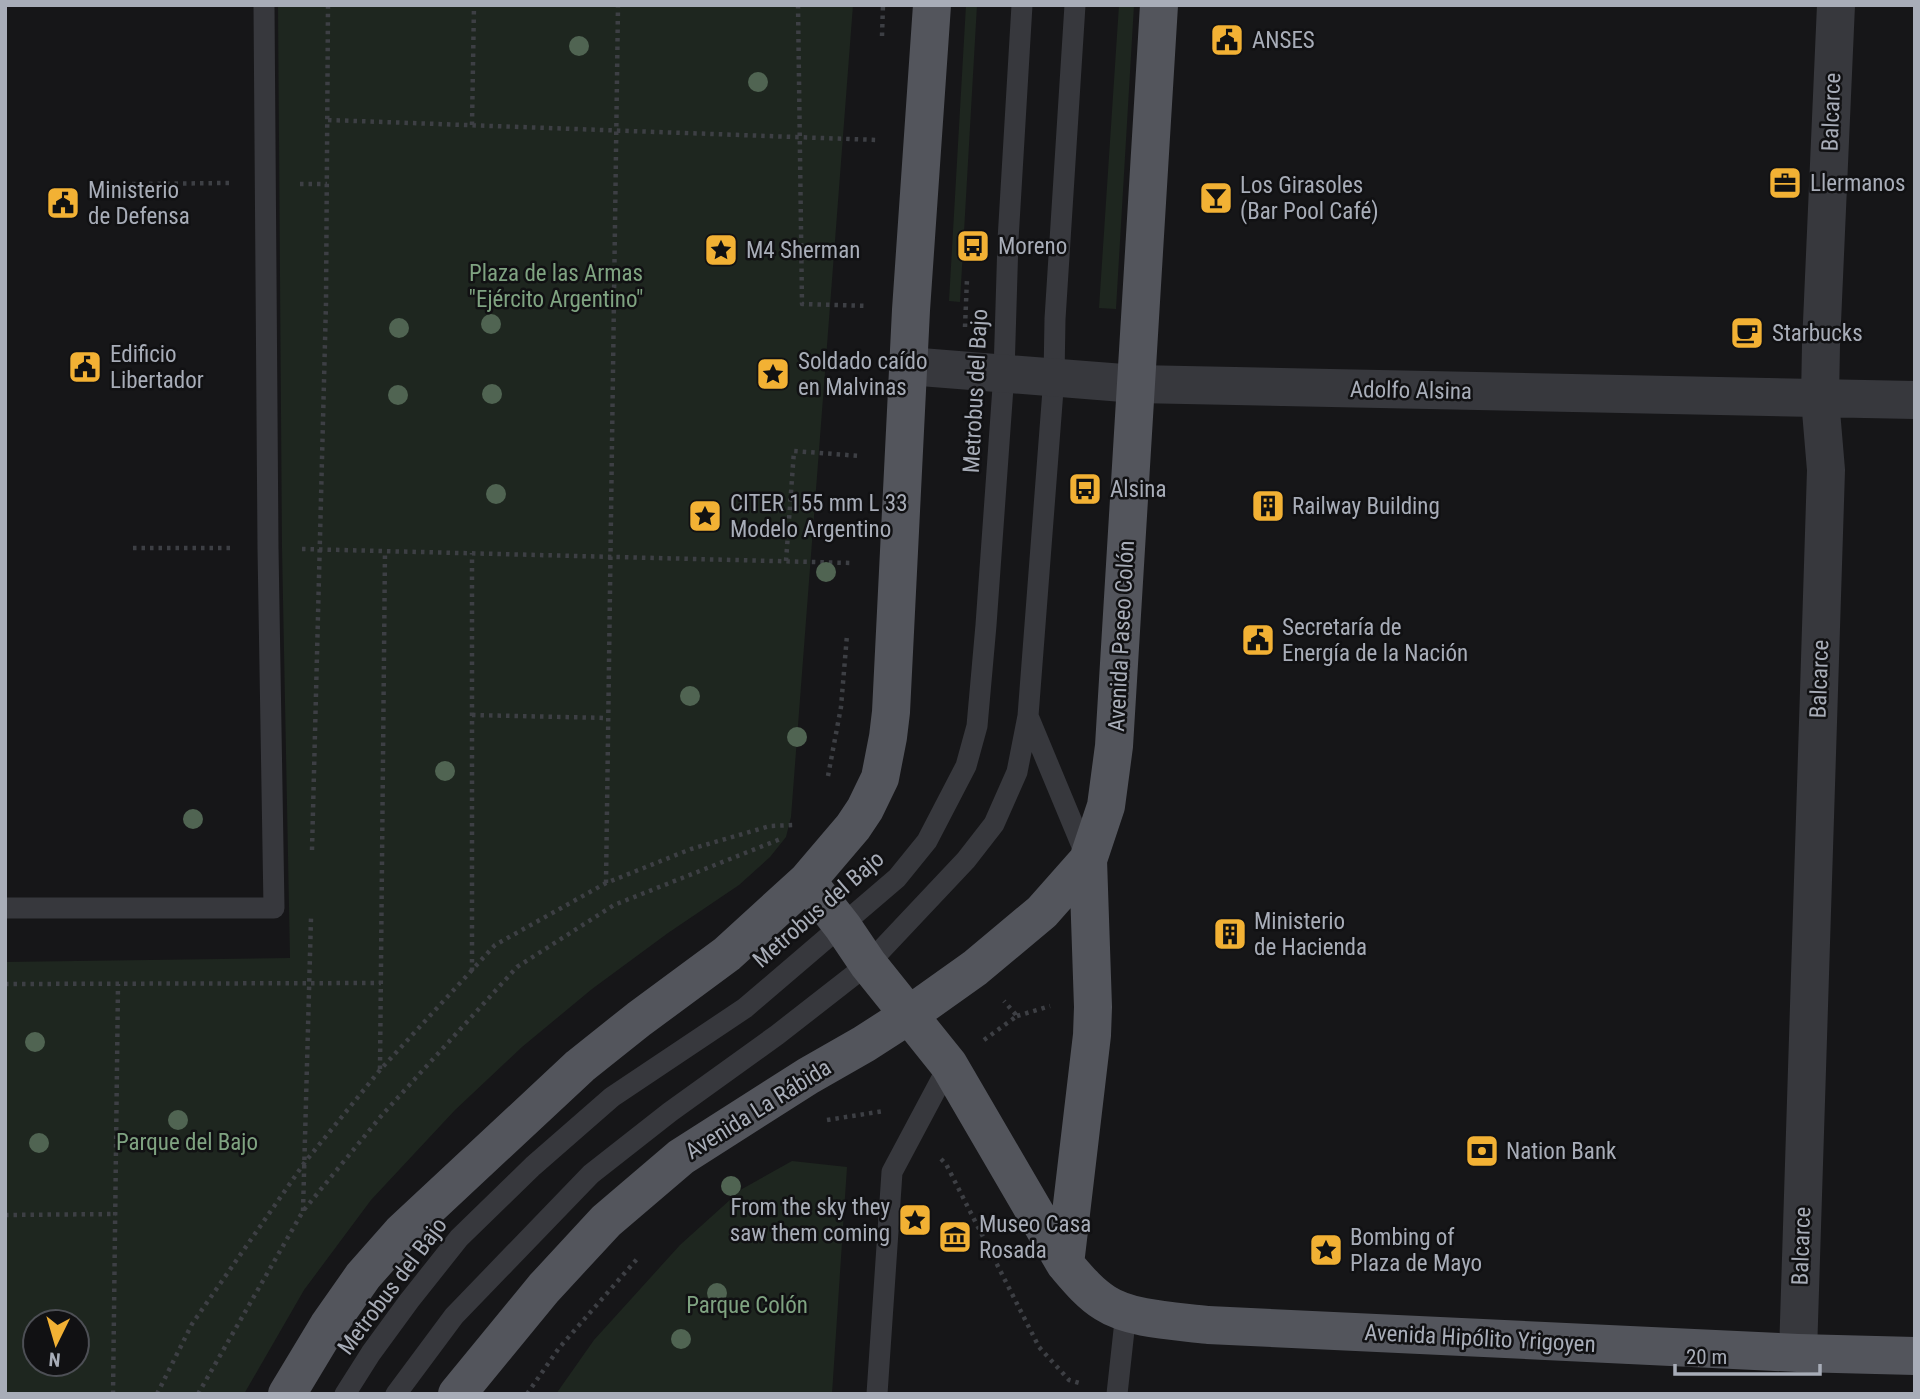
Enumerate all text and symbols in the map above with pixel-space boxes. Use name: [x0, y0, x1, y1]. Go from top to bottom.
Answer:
public building icon: ANSES: [1208, 21, 1246, 59]
place label: ANSES: [1252, 27, 1315, 54]
street label: Balcarce: [1817, 72, 1846, 152]
office icon: Llermanos: [1766, 164, 1804, 202]
place label: Llermanos: [1810, 170, 1906, 197]
place label: Los Girasoles (Bar Pool Café): [1240, 172, 1379, 225]
place label: Ministerio de Defensa: [88, 177, 190, 230]
bar icon: Los Girasoles (Bar Pool Café): [1197, 179, 1235, 217]
public building icon: Ministerio de Defensa: [44, 184, 82, 222]
bus stop icon: Moreno: [954, 227, 992, 265]
place icon: M4 Sherman: [702, 231, 740, 269]
place label: Moreno: [998, 233, 1067, 260]
place label: M4 Sherman: [746, 237, 860, 264]
park label: Plaza de las Armas "Ejército Argentino": [469, 260, 643, 313]
street label: Metrobus del Bajo: [958, 308, 993, 474]
cafe icon: Starbucks: [1728, 314, 1766, 352]
place label: Starbucks: [1772, 320, 1863, 347]
place label: Edificio Libertador: [110, 341, 204, 394]
public building icon: Edificio Libertador: [66, 348, 104, 386]
place label: Soldado caído en Malvinas: [798, 348, 927, 401]
place icon: Soldado caído en Malvinas: [754, 355, 792, 393]
street label: Adolfo Alsina: [1350, 376, 1472, 405]
bus stop icon: Alsina: [1066, 470, 1104, 508]
place label: Alsina: [1110, 476, 1166, 503]
building icon: Railway Building: [1249, 487, 1287, 525]
place label: CITER 155 mm L 33 Modelo Argentino: [730, 490, 908, 543]
place label: Railway Building: [1292, 493, 1440, 520]
place icon: CITER 155 mm L 33 Modelo Argentino: [686, 497, 724, 535]
street label: Avenida Paseo Colón: [1103, 540, 1140, 732]
place label: Secretaría de Energía de la Nación: [1282, 614, 1468, 667]
public building icon: Secretaría de Energía de la Nación: [1239, 621, 1277, 659]
street label: Balcarce: [1805, 639, 1834, 719]
street label: Metrobus del Bajo: [747, 845, 889, 974]
place label: Ministerio de Hacienda: [1254, 908, 1367, 961]
building icon: Ministerio de Hacienda: [1211, 915, 1249, 953]
street label: Avenida La Rábida: [680, 1054, 836, 1165]
park label: Parque del Bajo: [116, 1129, 258, 1156]
bank icon: Nation Bank: [1463, 1132, 1501, 1170]
place label: Nation Bank: [1506, 1138, 1617, 1165]
place label: From the sky they saw them coming: [730, 1194, 890, 1247]
place icon: From the sky they saw them coming: [896, 1201, 934, 1239]
street label: Balcarce: [1787, 1206, 1816, 1286]
place label: Museo Casa Rosada: [979, 1211, 1091, 1264]
street label: Metrobus del Bajo: [332, 1212, 453, 1360]
museum icon: Museo Casa Rosada: [936, 1218, 974, 1256]
place label: Bombing of Plaza de Mayo: [1350, 1224, 1482, 1277]
place icon: Bombing of Plaza de Mayo: [1307, 1231, 1345, 1269]
park label: Parque Colón: [686, 1292, 808, 1319]
north arrow: [21, 1308, 91, 1378]
street label: Avenida Hipólito Yrigoyen: [1364, 1319, 1596, 1358]
scale bar: [1675, 1332, 1820, 1376]
text: 20 m: [1686, 1345, 1727, 1369]
text: N: [48, 1347, 61, 1371]

